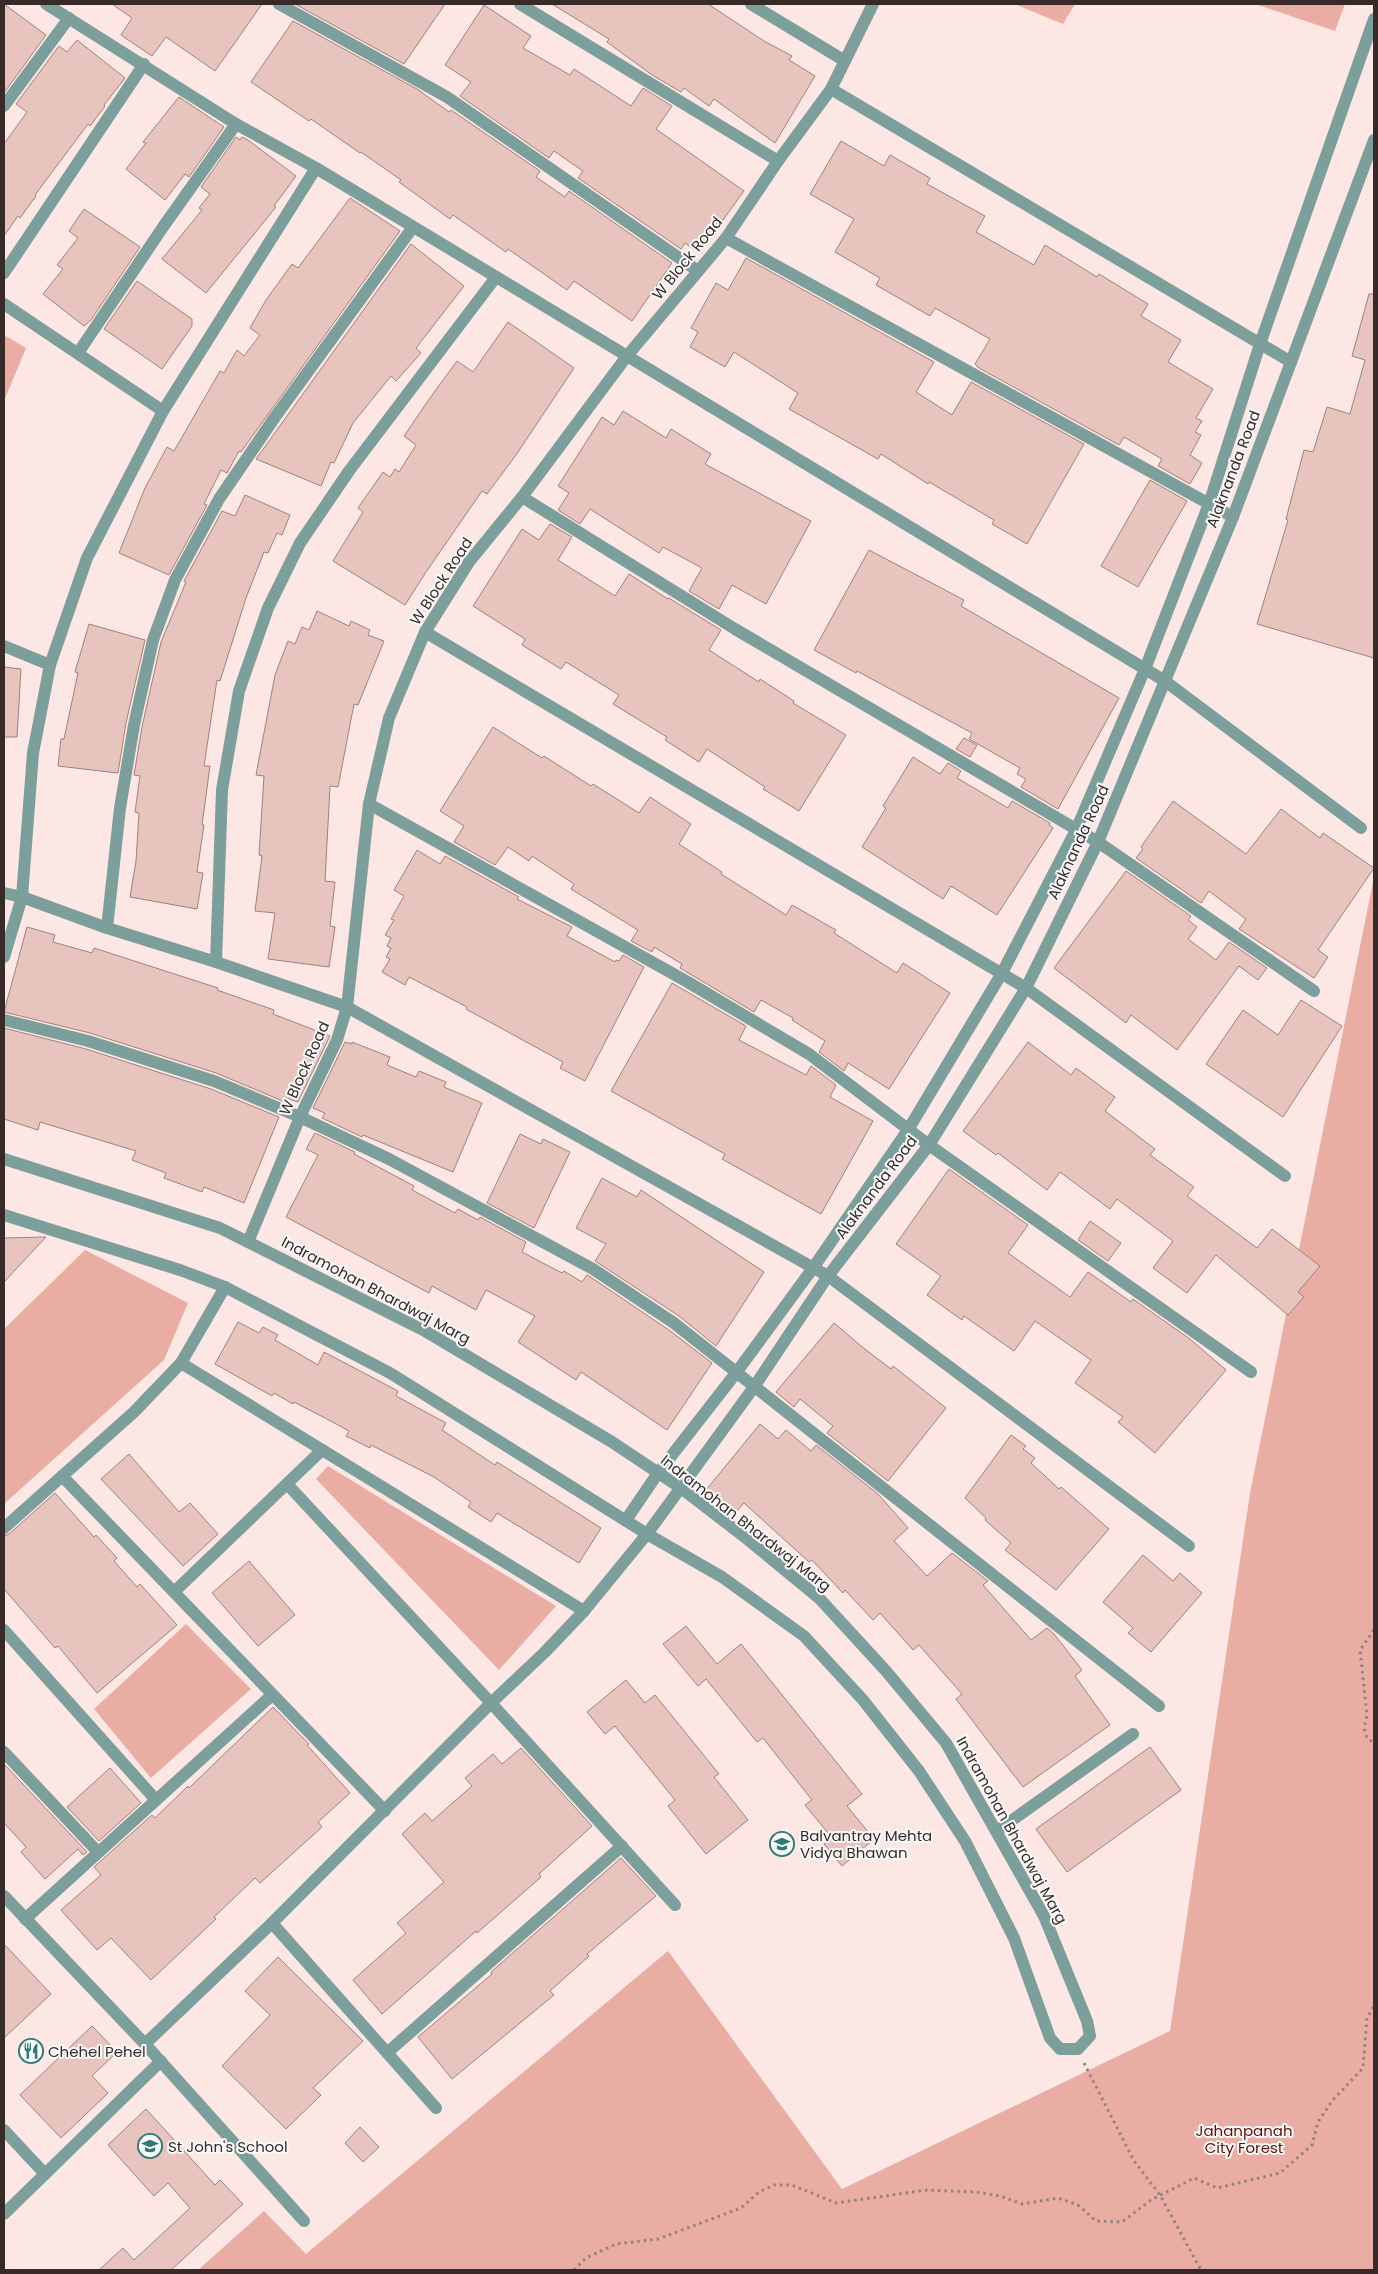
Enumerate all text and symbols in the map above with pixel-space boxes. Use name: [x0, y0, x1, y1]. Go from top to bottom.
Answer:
street label: W Block Road: [647, 212, 727, 304]
street label: Alaknanda Road: [1201, 407, 1265, 531]
street label: W Block Road: [405, 533, 477, 629]
street label: Alaknanda Road: [1042, 781, 1114, 903]
street label: W Block Road: [274, 1018, 334, 1118]
street label: Alaknanda Road: [830, 1131, 922, 1243]
street label: Indramohan Bhardwaj Marg: [278, 1231, 474, 1349]
street label: Indramohan Bhardwaj Marg: [656, 1450, 836, 1596]
street label: Indramohan Bhardwaj Marg: [952, 1733, 1072, 1927]
place label: Balvantray Mehta Vidya Bhawan: [800, 1825, 932, 1863]
school or university icon: Balvantray Mehta Vidya Bhawan: [769, 1831, 795, 1857]
restaurant icon: Chehel Pehel: [18, 2038, 44, 2064]
place label: Chehel Pehel: [48, 2041, 146, 2062]
park label: Jahanpanah City Forest: [1195, 2120, 1293, 2158]
school or university icon: St John's School: [137, 2133, 163, 2159]
place label: St John's School: [168, 2136, 288, 2157]

